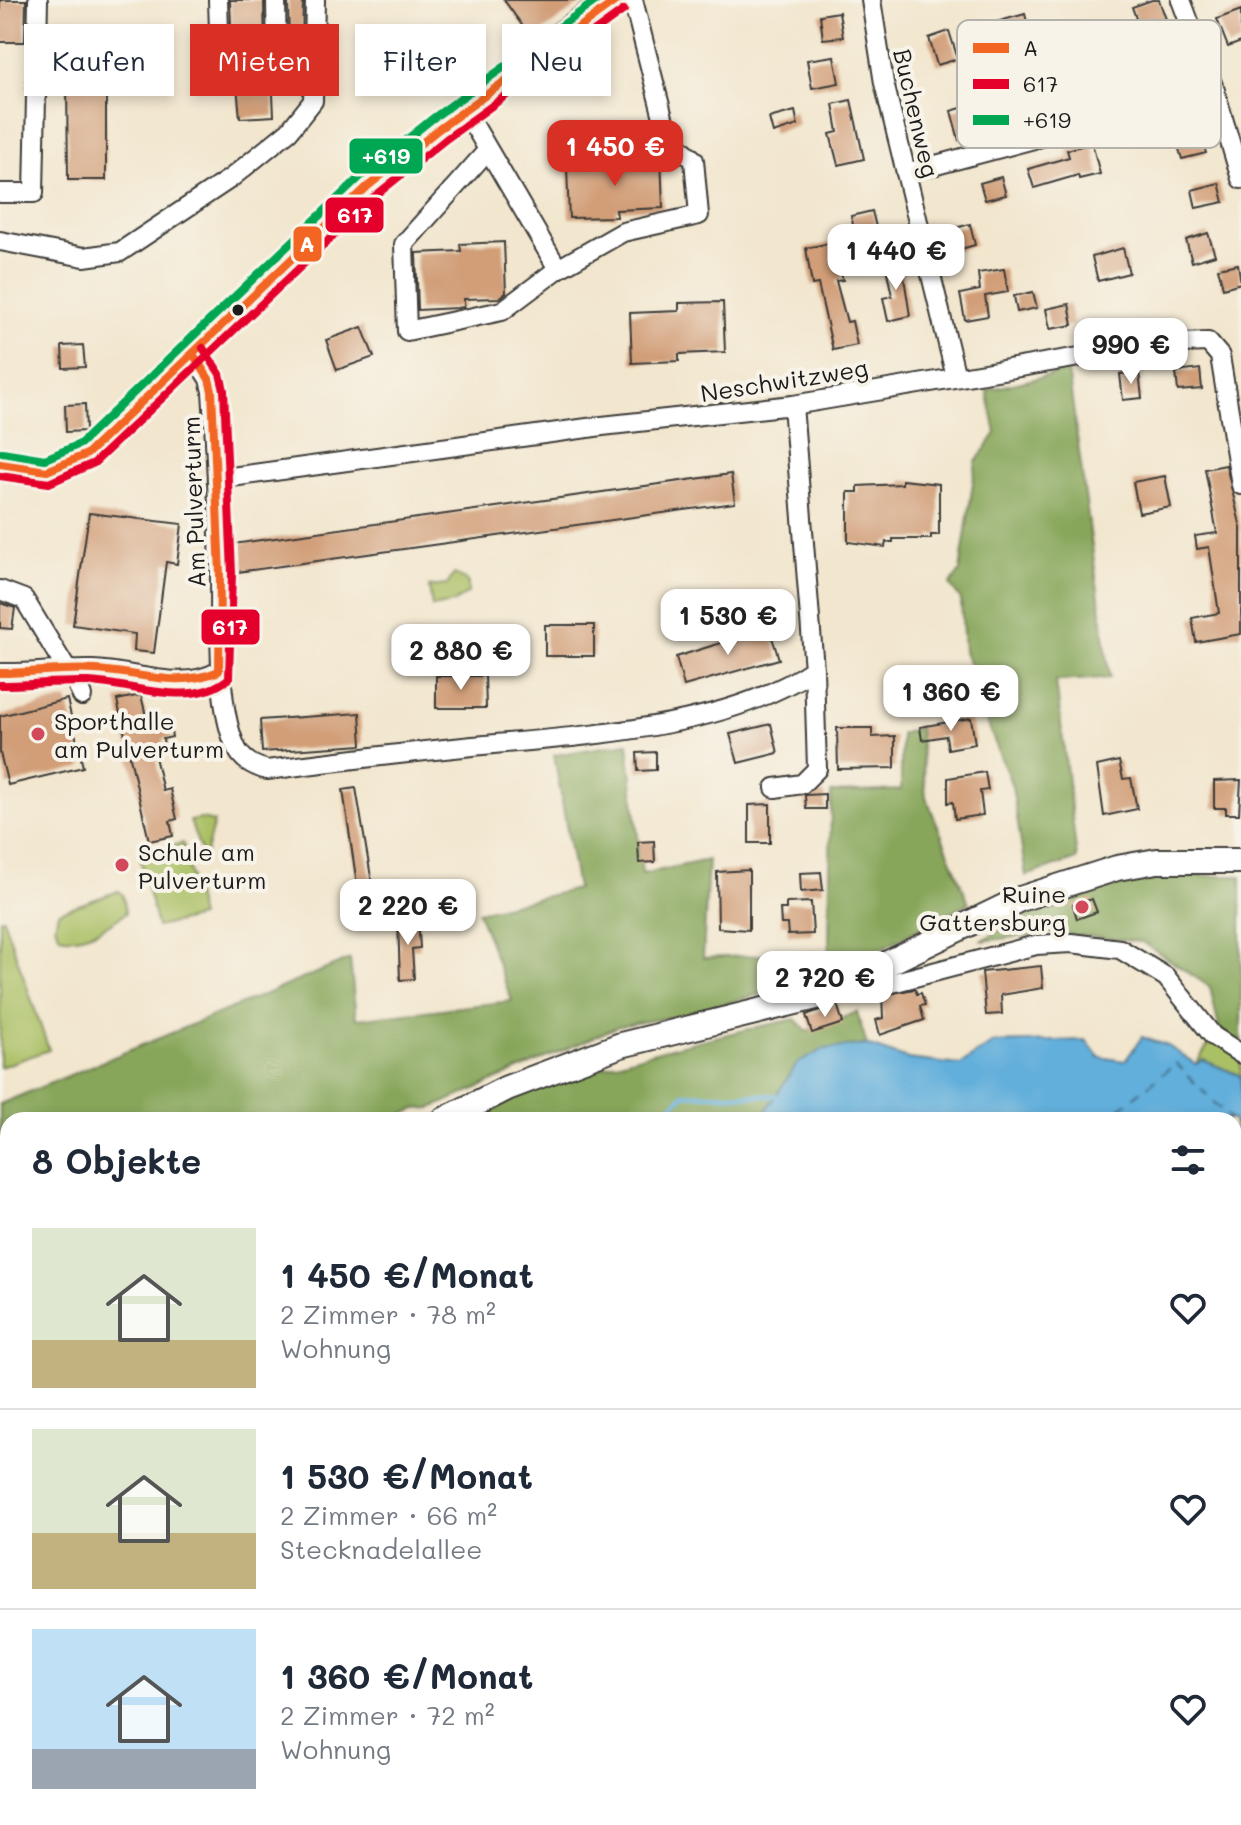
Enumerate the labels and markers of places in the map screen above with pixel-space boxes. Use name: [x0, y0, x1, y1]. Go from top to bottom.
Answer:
pin: 1 450 €: [541, 120, 689, 188]
pin: 1 440 €: [822, 224, 970, 292]
unlabelled marker: [230, 302, 246, 318]
pin: 990 €: [1075, 318, 1187, 386]
pin: 1 530 €: [654, 589, 802, 657]
pin: 2 880 €: [387, 624, 535, 692]
pin: 1 360 €: [877, 665, 1025, 733]
place label: Sporthalle am Pulverturm: [54, 705, 224, 764]
marker: Sporthalle am Pulverturm: [29, 725, 47, 743]
place label: Schule am Pulverturm: [138, 836, 266, 895]
marker: Schule am Pulverturm: [113, 856, 131, 874]
place label: Ruine Gattersburg: [919, 878, 1066, 937]
pin: 2 220 €: [334, 879, 482, 947]
marker: Ruine Gattersburg: [1073, 898, 1091, 916]
pin: 2 720 €: [751, 951, 899, 1019]

